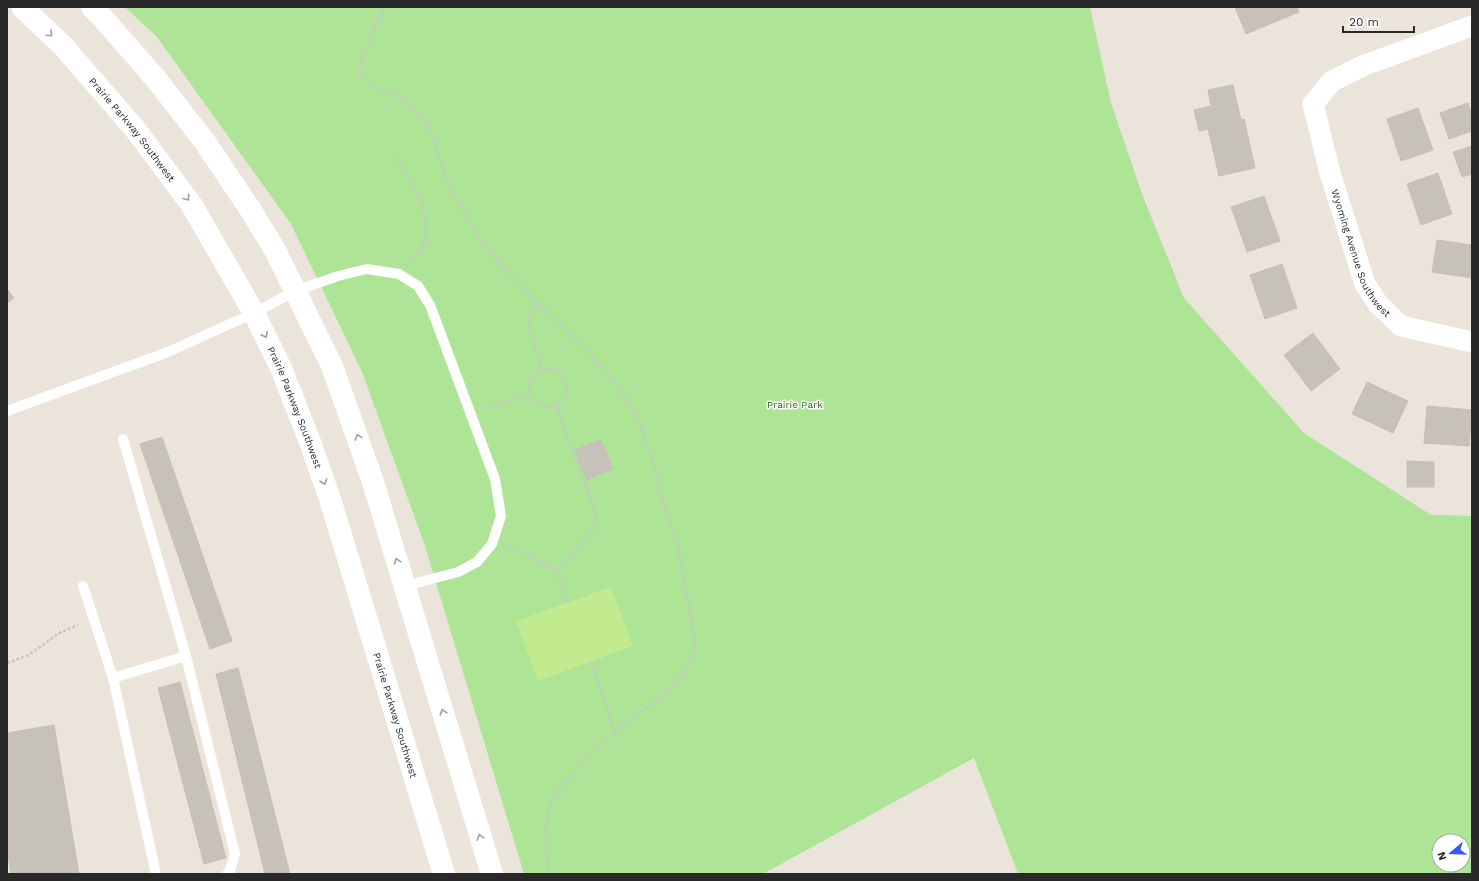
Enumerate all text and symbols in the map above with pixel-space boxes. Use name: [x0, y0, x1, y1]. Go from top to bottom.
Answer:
scale bar: [1343, 8, 1414, 34]
text: 20 m: [1349, 15, 1379, 29]
one-way arrow: [45, 29, 53, 37]
street label: Prairie Parkway Southwest: [87, 75, 178, 184]
street label: Wyoming Avenue Southwest: [1329, 188, 1393, 320]
one-way arrow: [182, 194, 189, 201]
one-way arrow: [260, 331, 268, 339]
street label: Prairie Parkway Southwest: [265, 345, 324, 471]
park label: Prairie Park: [767, 399, 823, 410]
one-way arrow: [354, 434, 362, 441]
one-way arrow: [319, 478, 328, 485]
one-way arrow: [393, 558, 402, 565]
street label: Prairie Parkway Southwest: [371, 651, 420, 780]
one-way arrow: [439, 709, 448, 716]
one-way arrow: [476, 833, 485, 840]
north arrow: [1431, 833, 1471, 873]
text: N: [1435, 850, 1449, 862]

